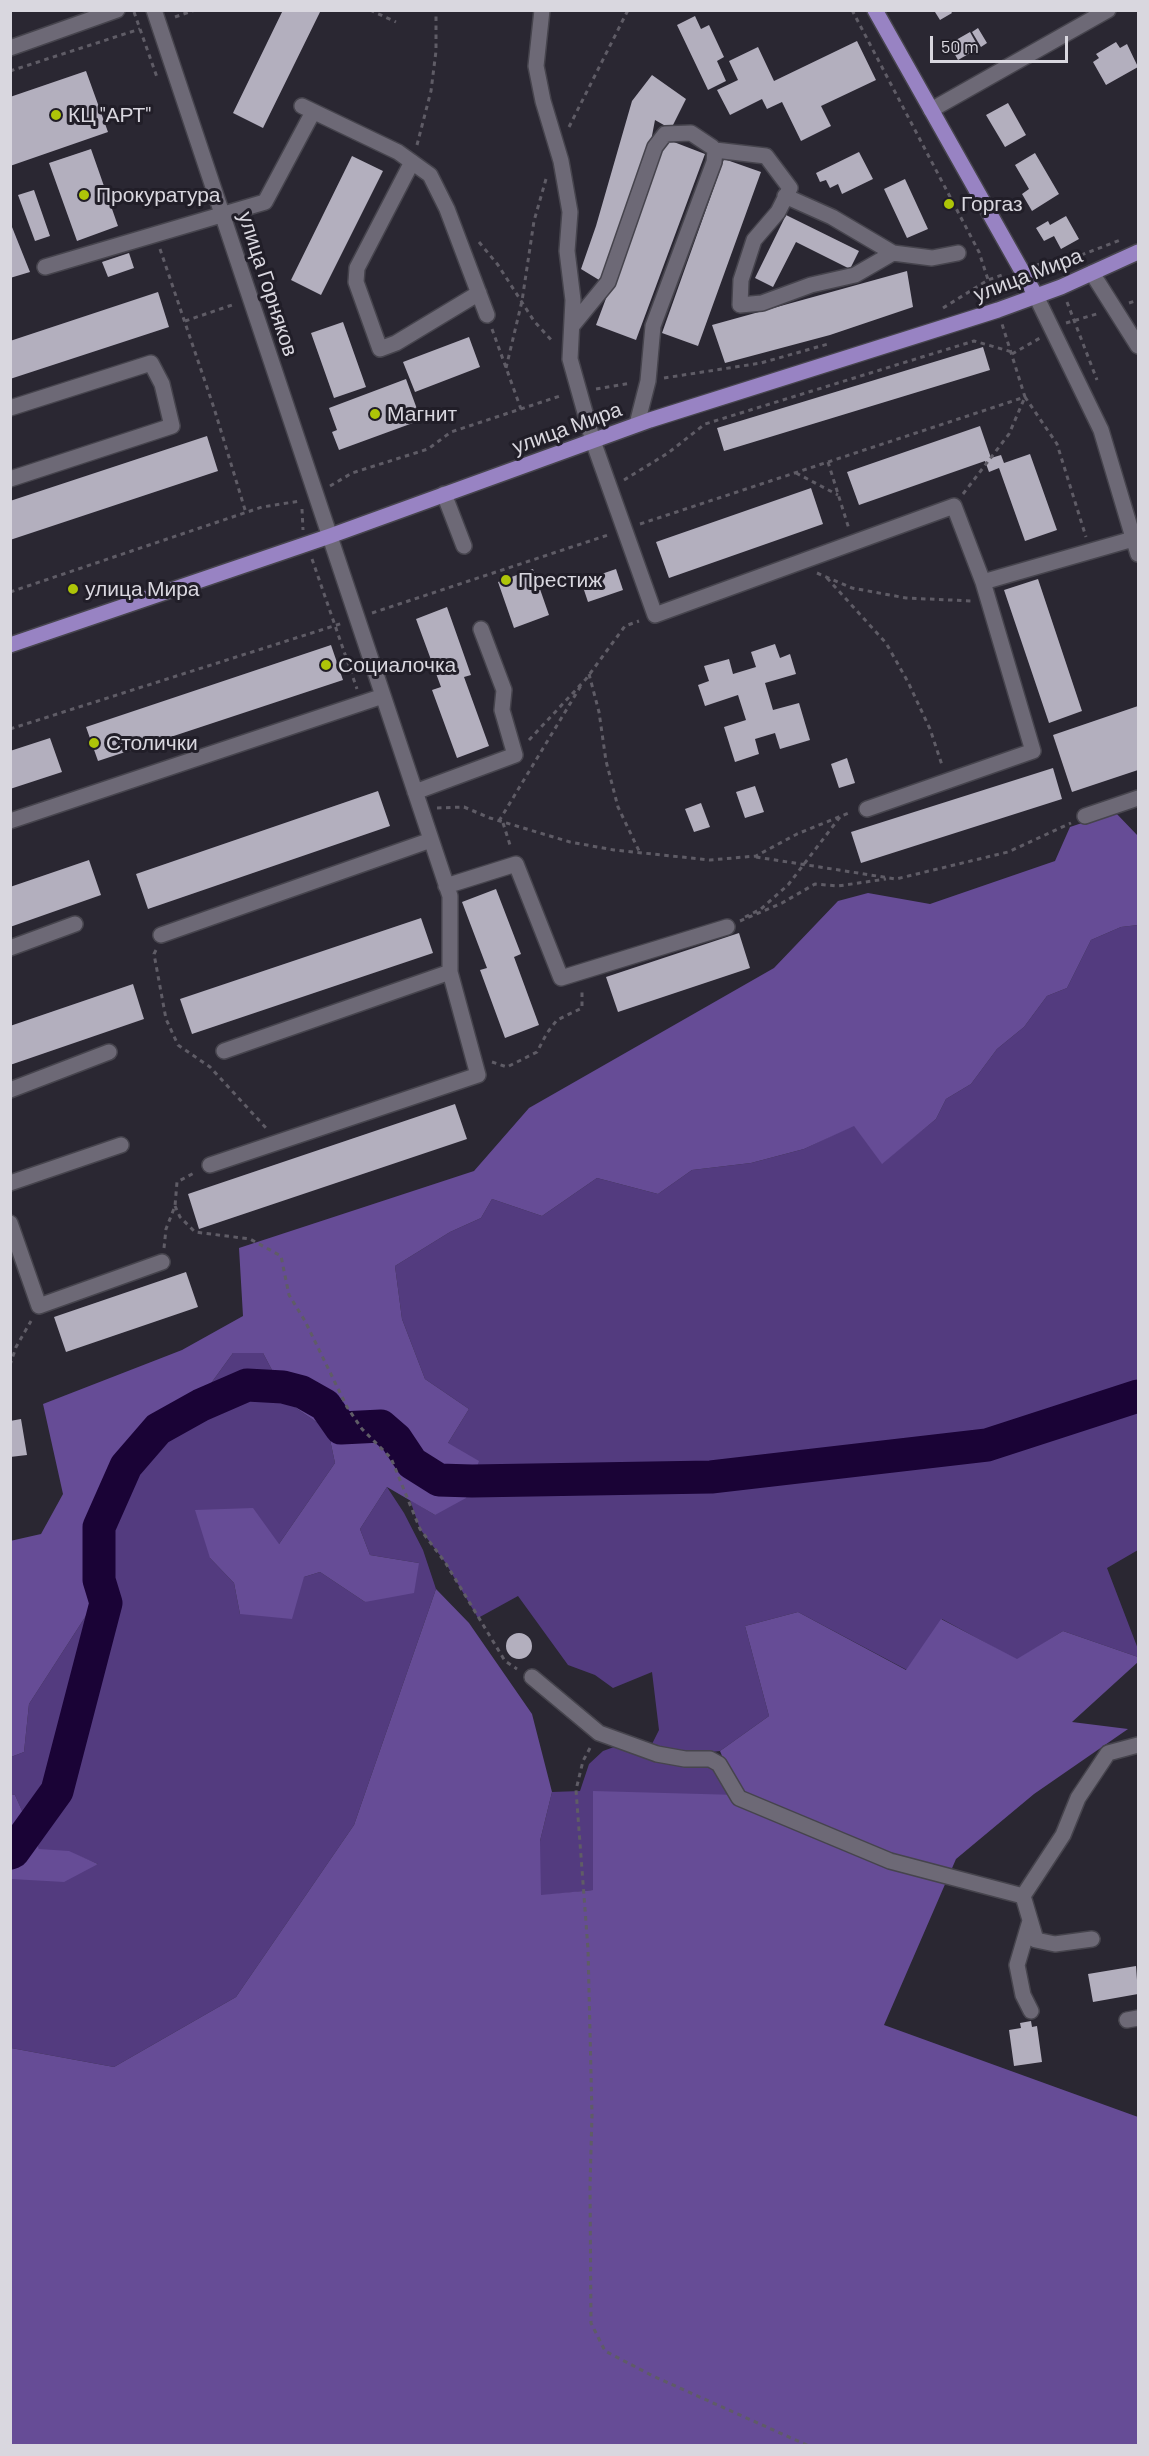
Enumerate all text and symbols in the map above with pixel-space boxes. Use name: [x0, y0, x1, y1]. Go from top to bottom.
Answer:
scale bar: [933, 24, 1071, 62]
text: 50 m: [941, 35, 979, 57]
place label: КЦ "АРТ": [68, 102, 151, 128]
marker: КЦ "АРТ": [49, 108, 63, 122]
place label: Прокуратура: [96, 182, 221, 208]
marker: Прокуратура: [77, 188, 91, 202]
place label: Горгаз: [961, 191, 1023, 217]
marker: Горгаз: [942, 197, 956, 211]
street label: улица Горняков: [233, 209, 303, 359]
street label: улица Мира: [970, 243, 1086, 307]
street label: улица Мира: [509, 397, 625, 459]
place label: Магнит: [387, 401, 457, 427]
marker: Магнит: [368, 407, 382, 421]
place label: Престиж: [518, 567, 602, 593]
marker: Престиж: [499, 573, 513, 587]
place label: улица Мира: [85, 576, 200, 602]
marker: улица Мира: [66, 582, 80, 596]
place label: Социалочка: [338, 652, 456, 678]
marker: Социалочка: [319, 658, 333, 672]
place label: Столички: [106, 730, 198, 756]
marker: Столички: [87, 736, 101, 750]

